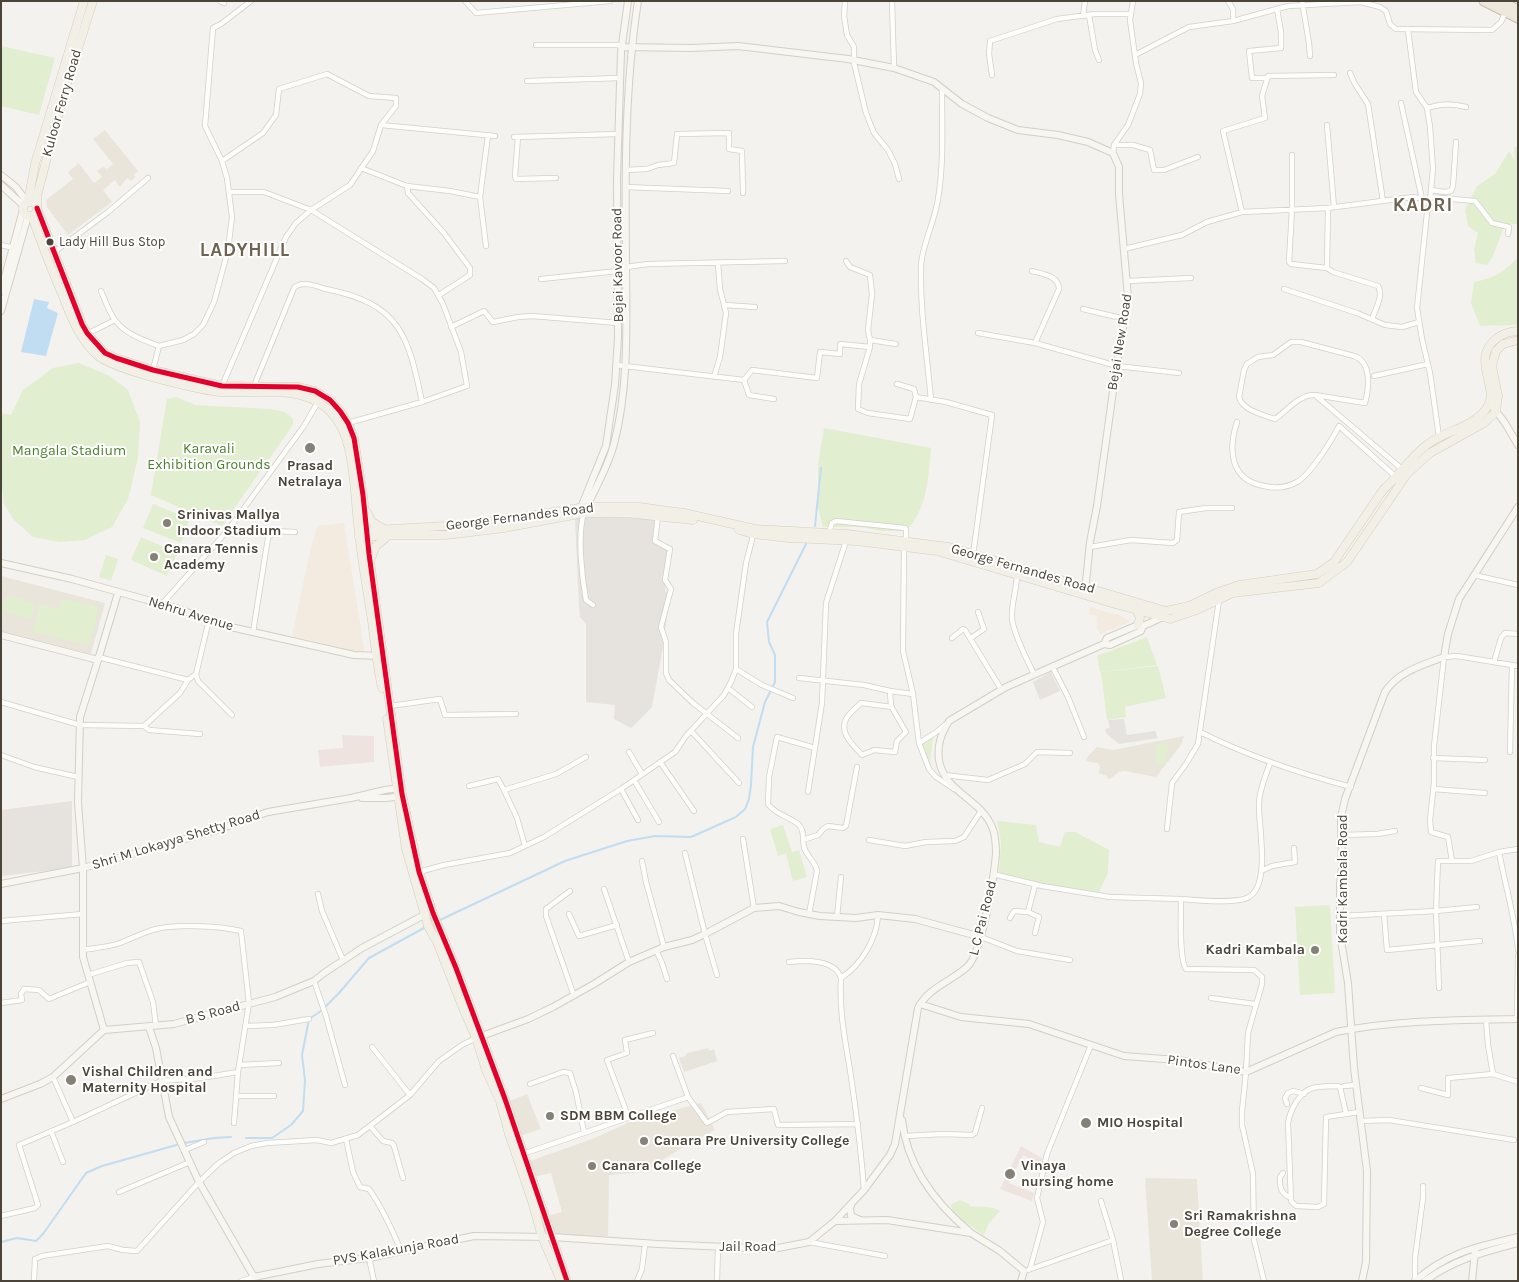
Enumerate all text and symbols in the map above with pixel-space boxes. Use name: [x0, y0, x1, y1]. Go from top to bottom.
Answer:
street label: Kuloor Ferry Road: [39, 47, 85, 159]
district label: KADRI: [1392, 195, 1454, 217]
street label: Bejai Kavoor Road: [609, 208, 627, 322]
place label: Lady Hill Bus Stop: [59, 234, 165, 250]
marker: Lady Hill Bus Stop: [45, 237, 55, 247]
district label: LADYHILL: [199, 240, 291, 262]
street label: Bejai New Road: [1104, 292, 1136, 392]
park label: Karavali Exhibition Grounds: [147, 441, 271, 474]
marker: Prasad Netralaya: [303, 441, 317, 455]
park label: Mangala Stadium: [12, 443, 126, 459]
place label: Prasad Netralaya: [278, 458, 342, 491]
street label: George Fernandes Road: [445, 500, 595, 534]
place label: Srinivas Mallya Indoor Stadium: [177, 507, 281, 540]
marker: Srinivas Mallya Indoor Stadium: [161, 517, 173, 529]
street label: George Fernandes Road: [949, 540, 1097, 598]
place label: Canara Tennis Academy: [164, 541, 258, 574]
marker: Canara Tennis Academy: [148, 551, 160, 563]
street label: Nehru Avenue: [146, 593, 236, 635]
street label: Shri M Lokayya Shetty Road: [90, 806, 262, 874]
street label: Kadri Kambala Road: [1335, 814, 1351, 944]
street label: L C Pai Road: [966, 879, 1000, 957]
place label: Kadri Kambala: [1206, 942, 1305, 958]
marker: Kadri Kambala: [1309, 944, 1321, 956]
street label: B S Road: [184, 998, 242, 1028]
street label: Pintos Lane: [1166, 1052, 1242, 1078]
place label: Vishal Children and Maternity Hospital: [82, 1064, 213, 1096]
marker: Vishal Children and Maternity Hospital: [64, 1073, 78, 1087]
place label: SDM BBM College: [560, 1108, 677, 1124]
marker: SDM BBM College: [544, 1110, 556, 1122]
place label: MIO Hospital: [1097, 1115, 1183, 1131]
marker: MIO Hospital: [1079, 1116, 1093, 1130]
place label: Canara Pre University College: [654, 1133, 849, 1149]
marker: Canara Pre University College: [638, 1135, 650, 1147]
place label: Canara College: [602, 1158, 702, 1174]
place label: Vinaya nursing home: [1021, 1158, 1114, 1190]
marker: Canara College: [586, 1160, 598, 1172]
marker: Vinaya nursing home: [1003, 1167, 1017, 1181]
place label: Sri Ramakrishna Degree College: [1184, 1208, 1297, 1240]
marker: Sri Ramakrishna Degree College: [1168, 1218, 1180, 1230]
street label: PVS Kalakunja Road: [332, 1231, 460, 1269]
street label: Jail Road: [719, 1239, 777, 1255]

